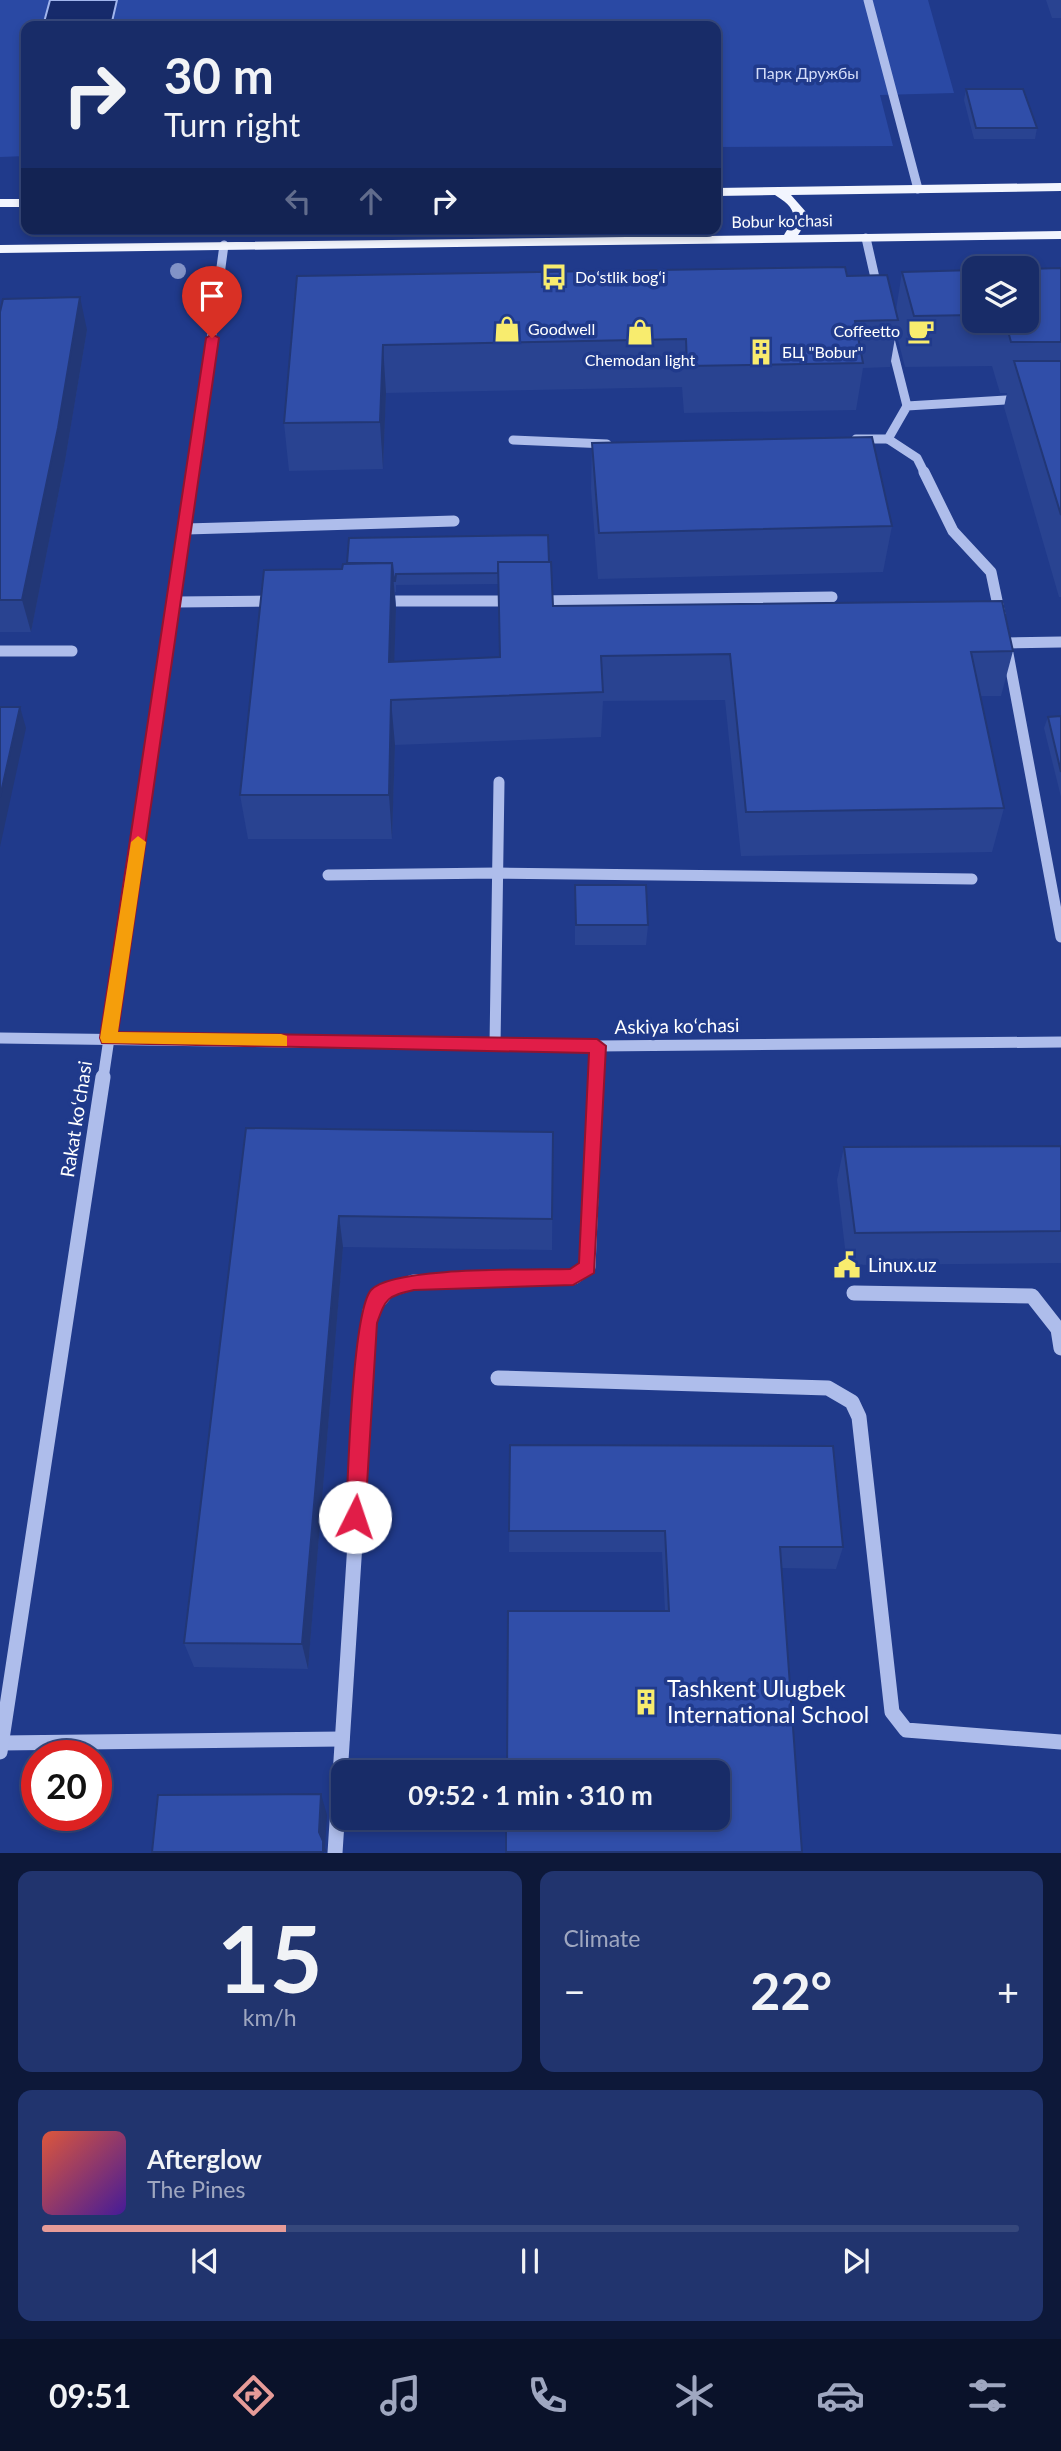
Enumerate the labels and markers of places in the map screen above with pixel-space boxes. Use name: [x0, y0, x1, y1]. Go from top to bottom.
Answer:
bus stop icon: Doʻstlik bogʻi: [539, 262, 569, 292]
pin: [182, 266, 242, 338]
place label: Doʻstlik bogʻi: [575, 267, 666, 286]
shop icon: Goodwell: [492, 314, 522, 344]
cafe icon: Coffeetto: [906, 316, 936, 346]
shop icon: Chemodan light: [625, 317, 655, 347]
place label: Goodwell: [528, 319, 595, 338]
place label: Coffeetto: [833, 321, 900, 340]
building icon: БЦ "Bobur": [746, 337, 776, 367]
place label: БЦ "Bobur": [782, 342, 863, 361]
place label: Chemodan light: [585, 350, 696, 369]
public building icon: Linux.uz: [832, 1250, 862, 1280]
place label: Linux.uz: [868, 1253, 937, 1276]
place label: Tashkent Ulugbek International School: [667, 1674, 869, 1728]
building icon: Tashkent Ulugbek International School: [631, 1687, 661, 1717]

